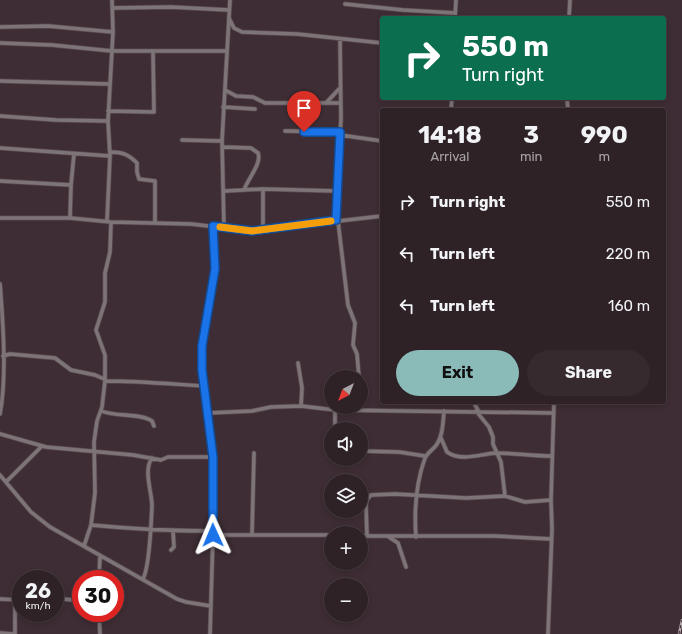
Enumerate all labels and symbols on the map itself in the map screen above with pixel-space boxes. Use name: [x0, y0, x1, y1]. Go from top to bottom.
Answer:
pin: [287, 91, 321, 132]
north arrow: [324, 370, 368, 414]
position arrow: [192, 514, 234, 556]
speed limit sign: 30: [72, 570, 124, 622]

